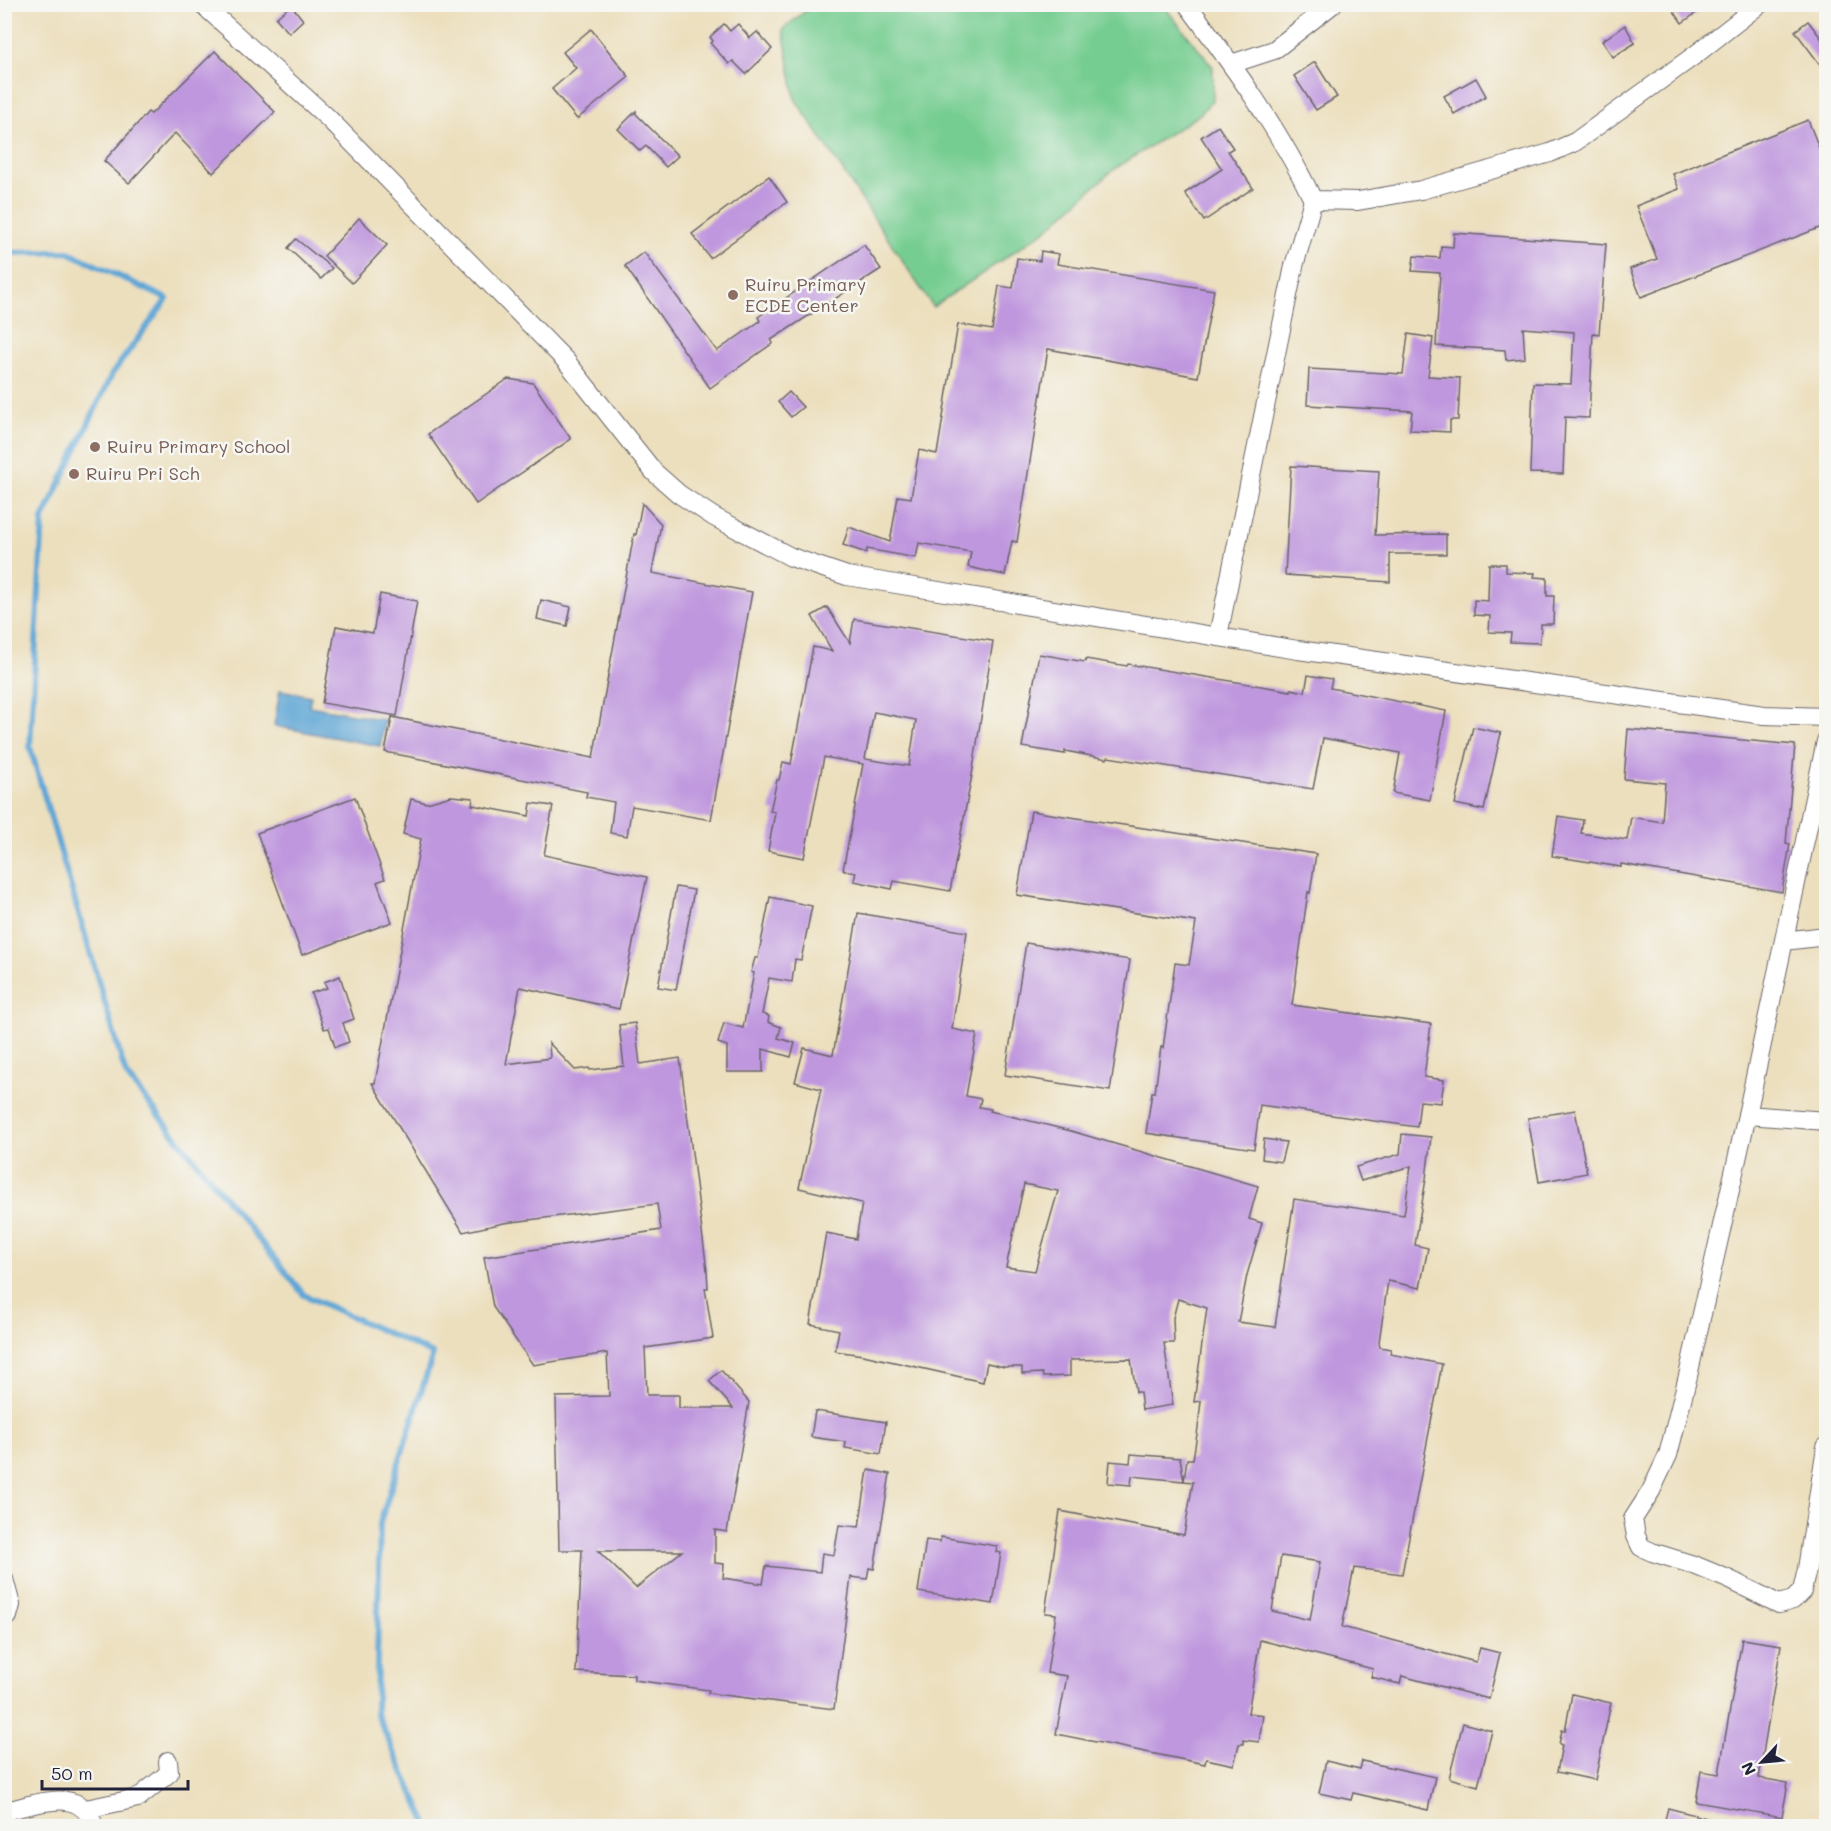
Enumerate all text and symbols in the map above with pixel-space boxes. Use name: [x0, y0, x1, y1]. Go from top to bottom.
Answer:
place label: Ruiru Primary ECDE Center: [745, 272, 866, 317]
marker: Ruiru Primary ECDE Center: [726, 288, 740, 302]
place label: Ruiru Primary School: [107, 434, 291, 458]
marker: Ruiru Primary School: [88, 440, 102, 454]
place label: Ruiru Pri Sch: [86, 461, 200, 485]
marker: Ruiru Pri Sch: [67, 467, 81, 481]
north arrow: [1732, 1732, 1792, 1792]
scale bar: [42, 1753, 188, 1791]
text: N: [1736, 1759, 1760, 1779]
text: 50 m: [51, 1761, 93, 1785]

